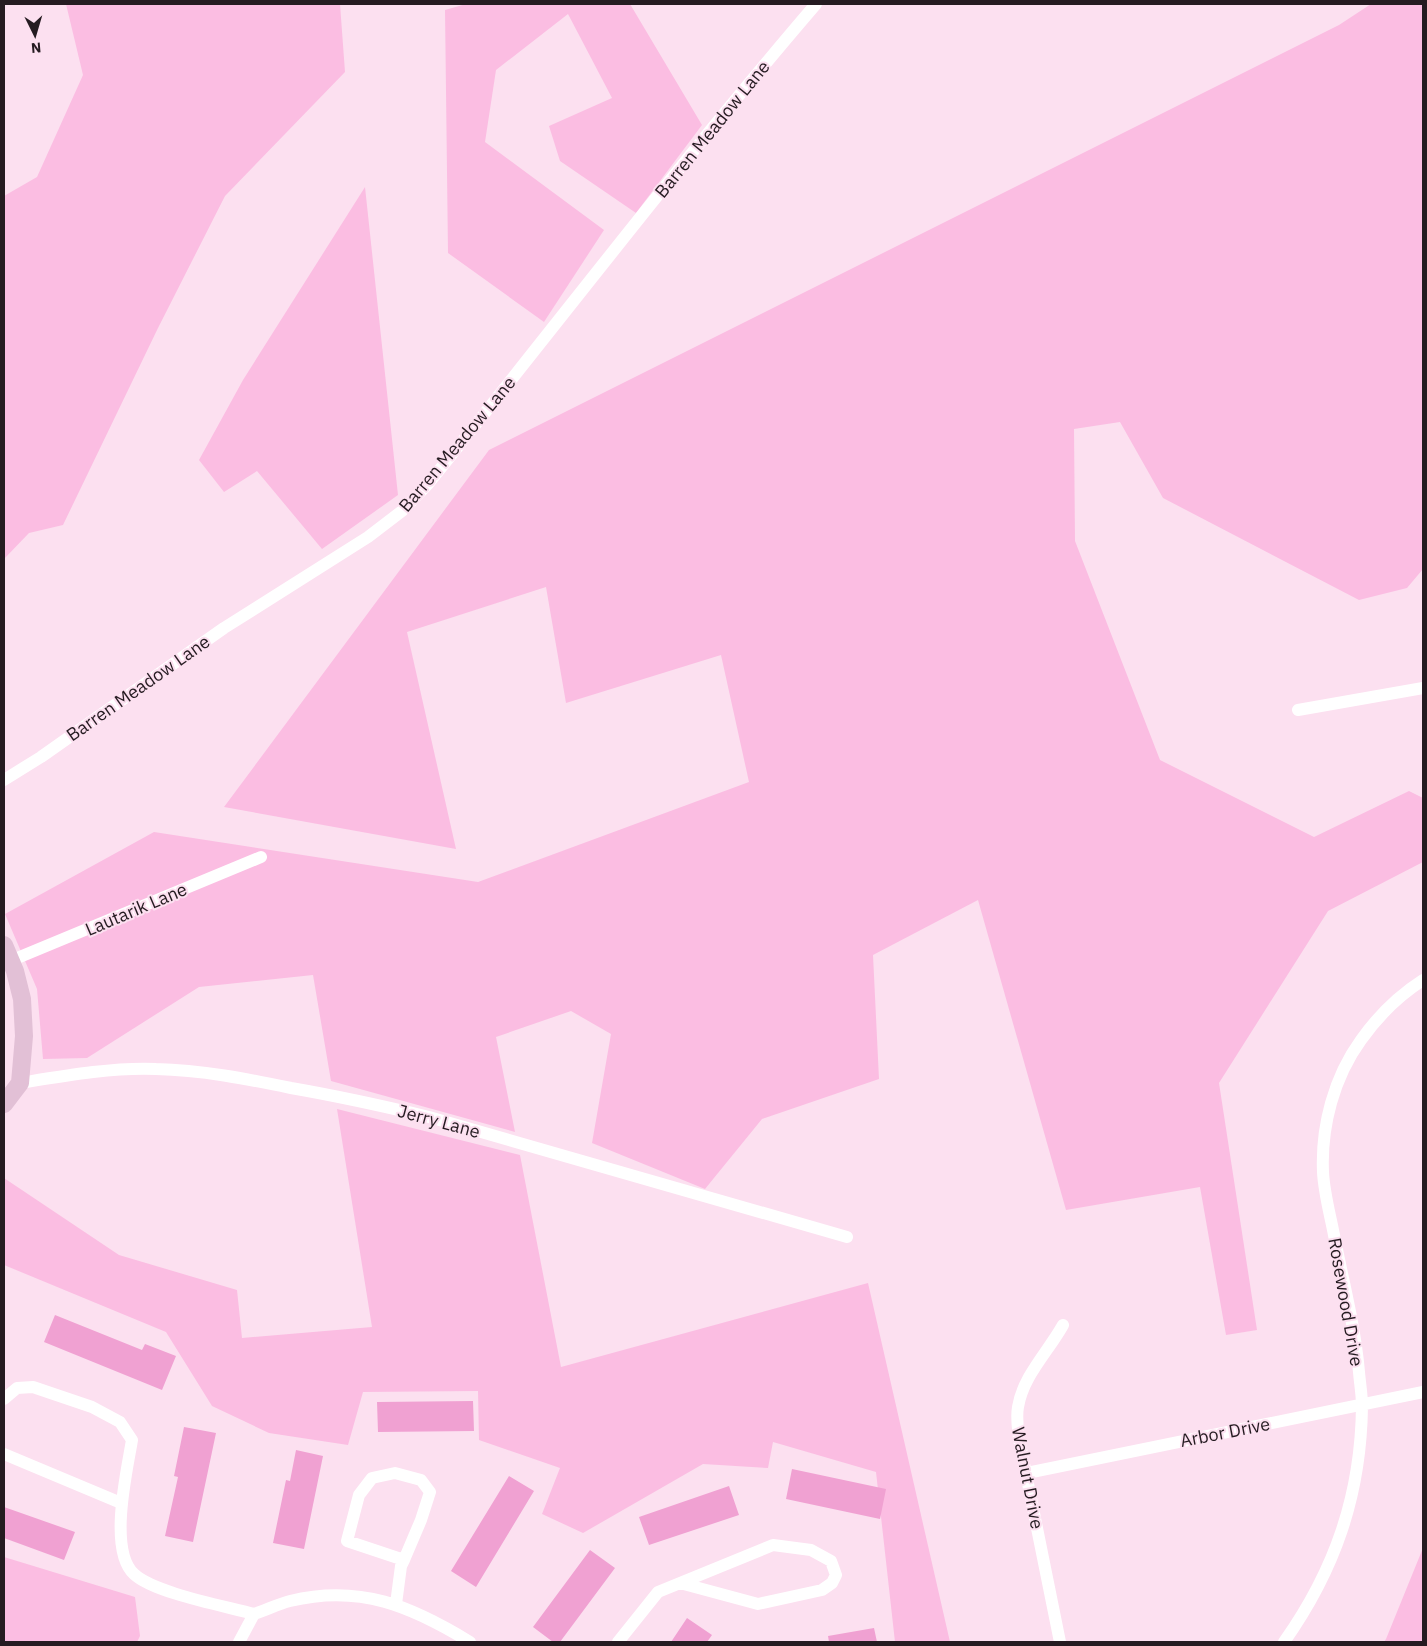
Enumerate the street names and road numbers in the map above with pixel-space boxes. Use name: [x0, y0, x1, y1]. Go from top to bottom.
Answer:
street label: Barren Meadow Lane: [650, 56, 775, 202]
street label: Barren Meadow Lane: [393, 371, 521, 517]
street label: Barren Meadow Lane: [62, 630, 214, 746]
street label: Lautarik Lane: [82, 877, 190, 941]
street label: Jerry Lane: [395, 1099, 483, 1143]
street label: Rosewood Drive: [1323, 1236, 1369, 1368]
street label: Arbor Drive: [1178, 1412, 1272, 1452]
street label: Walnut Drive: [1007, 1425, 1049, 1531]

